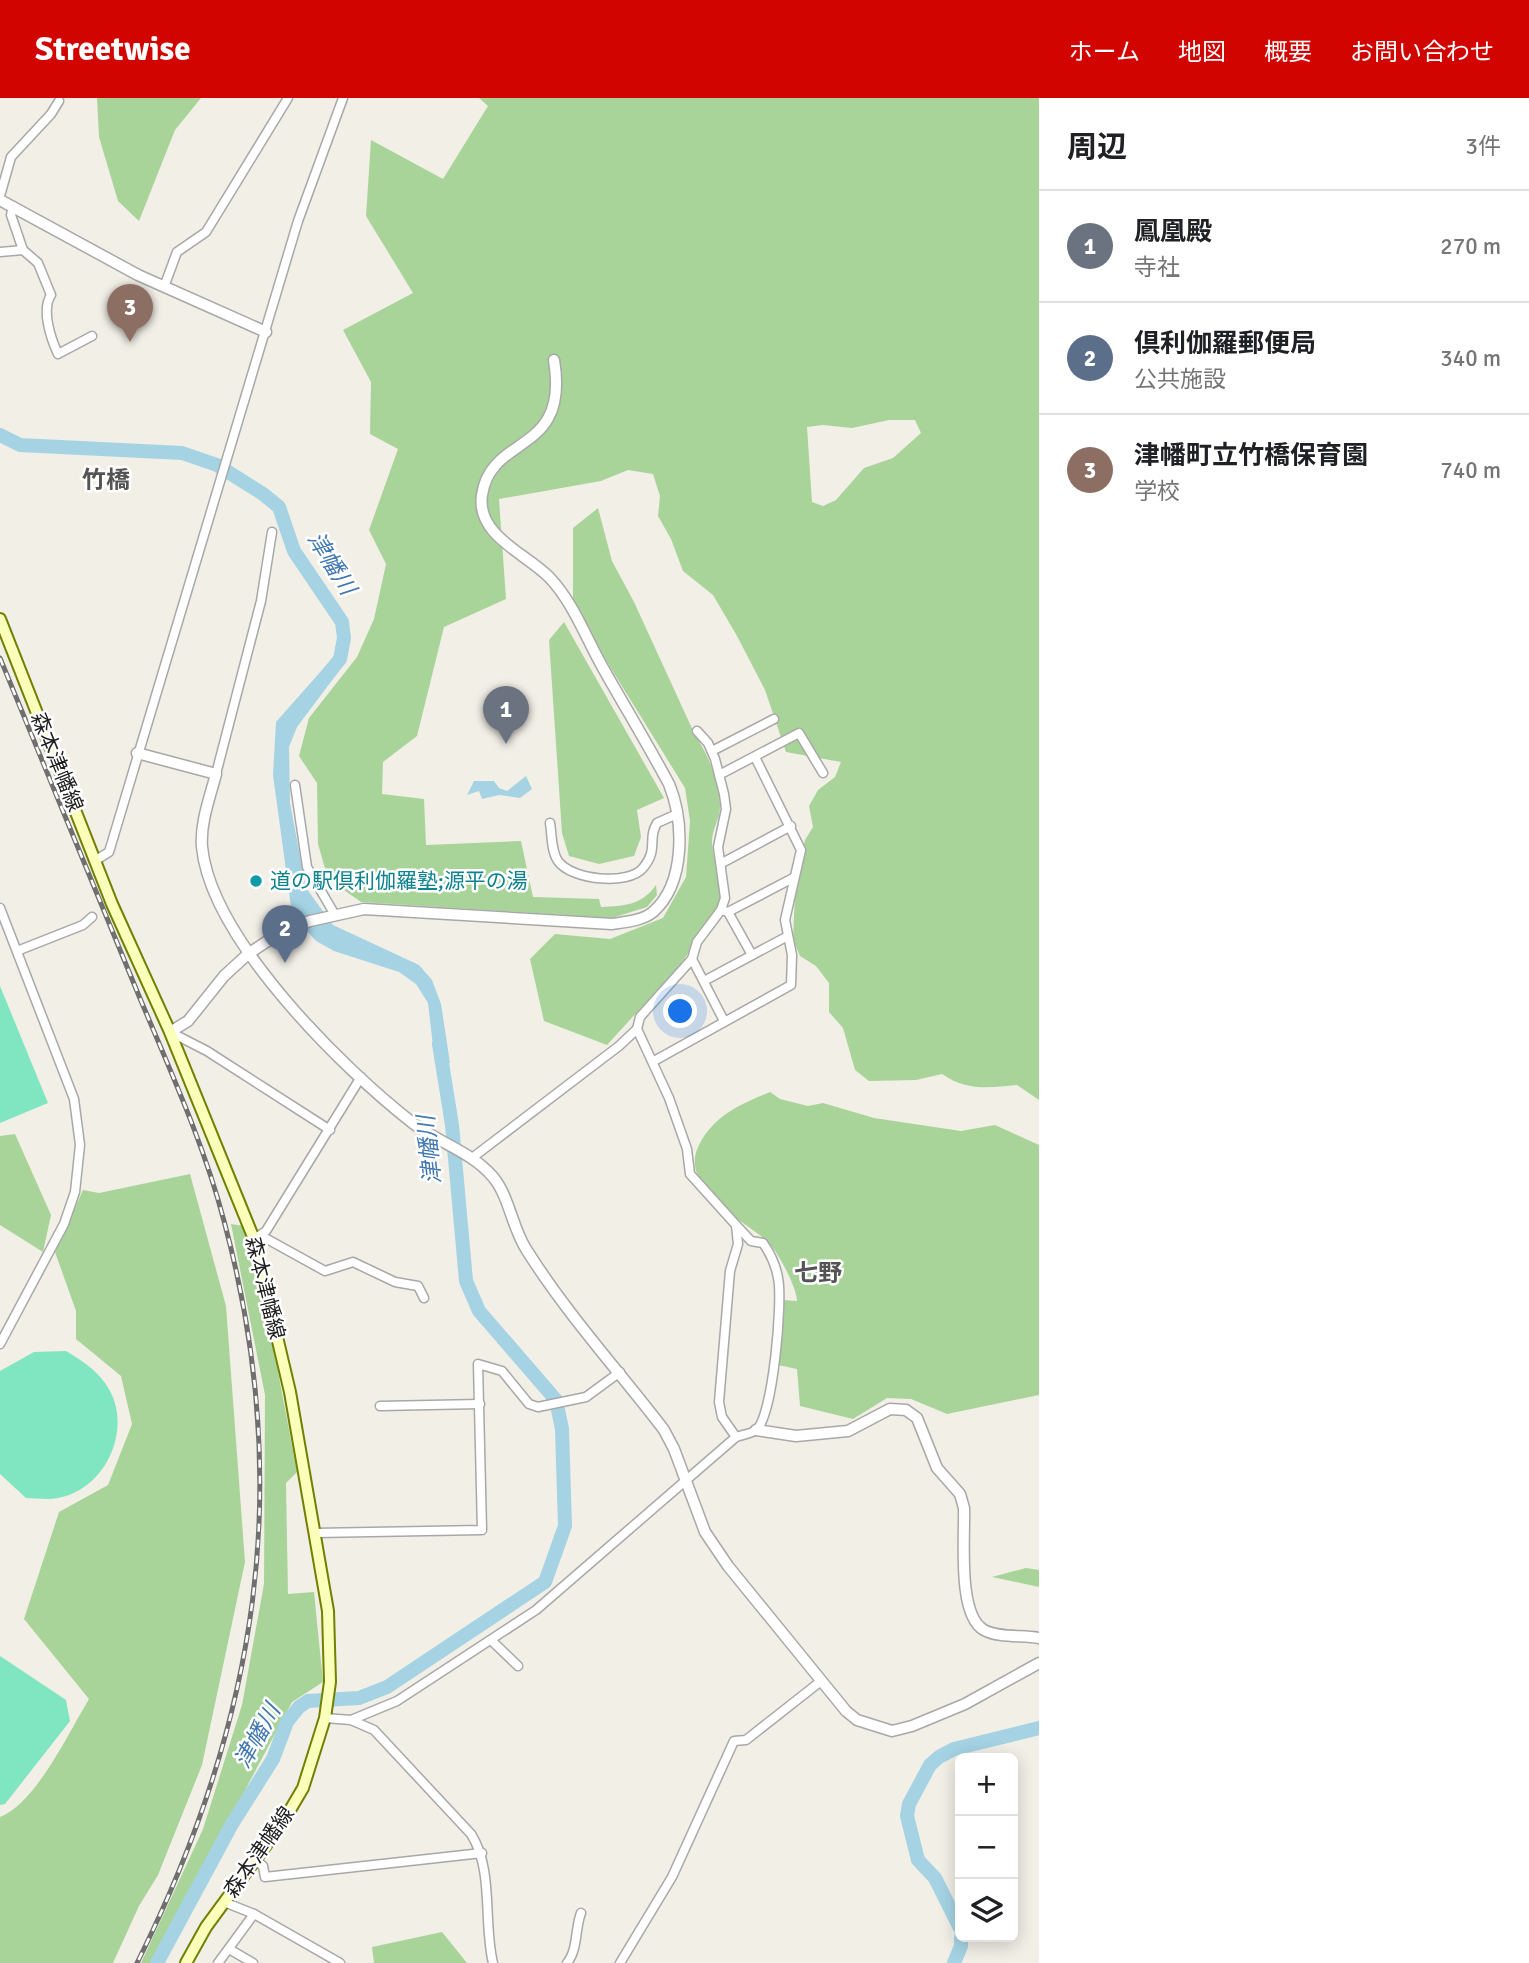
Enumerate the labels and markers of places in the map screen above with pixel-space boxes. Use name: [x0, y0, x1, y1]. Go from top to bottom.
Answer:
pin: 3: [107, 284, 153, 342]
pin: 1: [483, 686, 529, 744]
place label: 道の駅倶利伽羅塾;源平の湯: [270, 868, 528, 894]
marker: 道の駅倶利伽羅塾;源平の湯: [248, 873, 264, 889]
pin: 2: [262, 905, 308, 963]

